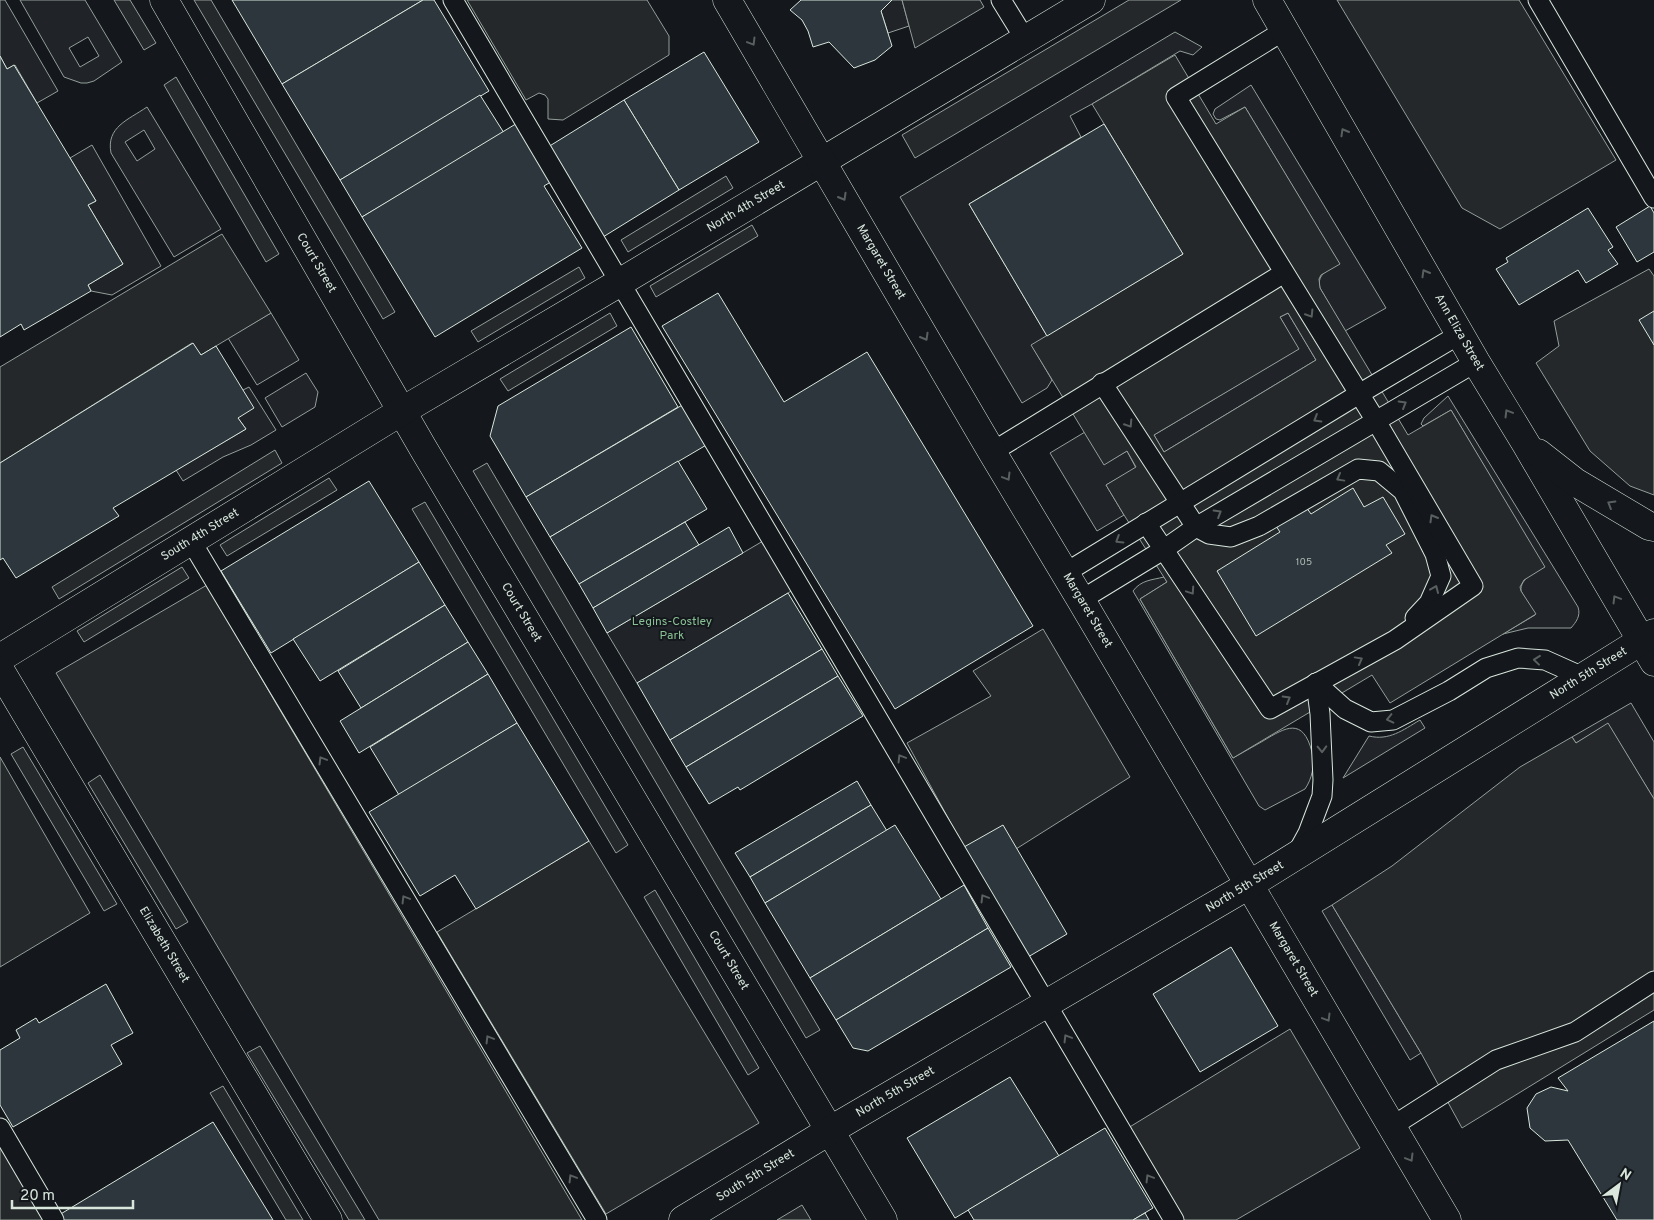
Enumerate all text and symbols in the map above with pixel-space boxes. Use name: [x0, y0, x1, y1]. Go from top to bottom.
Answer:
one-way arrow: [745, 36, 755, 45]
one-way arrow: [1340, 129, 1350, 138]
street label: North 4th Street: [704, 177, 788, 236]
one-way arrow: [836, 192, 846, 201]
street label: Margaret Street: [852, 222, 909, 303]
street label: Court Street: [293, 230, 340, 296]
one-way arrow: [1421, 270, 1431, 279]
street label: Ann Eliza Street: [1430, 291, 1488, 374]
one-way arrow: [1303, 309, 1313, 318]
one-way arrow: [918, 332, 928, 341]
one-way arrow: [1398, 401, 1407, 411]
one-way arrow: [1504, 410, 1514, 419]
one-way arrow: [1314, 413, 1323, 422]
one-way arrow: [1122, 419, 1132, 428]
one-way arrow: [1001, 472, 1011, 481]
one-way arrow: [1337, 472, 1346, 482]
one-way arrow: [1608, 500, 1617, 510]
street label: South 4th Street: [158, 505, 242, 565]
one-way arrow: [1213, 510, 1222, 520]
one-way arrow: [1430, 515, 1440, 524]
one-way arrow: [1115, 534, 1124, 543]
house number: 105: [1296, 556, 1312, 569]
street label: Margaret Street: [1059, 570, 1116, 651]
street label: Court Street: [497, 580, 545, 645]
one-way arrow: [1429, 585, 1440, 594]
one-way arrow: [1184, 586, 1194, 595]
one-way arrow: [1613, 595, 1623, 604]
park label: Legins-Costley Park: [632, 614, 712, 644]
street label: North 5th Street: [1547, 644, 1630, 704]
one-way arrow: [1533, 655, 1541, 666]
one-way arrow: [1353, 656, 1362, 666]
one-way arrow: [1282, 696, 1291, 706]
one-way arrow: [1386, 713, 1394, 724]
one-way arrow: [1316, 745, 1327, 753]
one-way arrow: [898, 755, 908, 764]
one-way arrow: [318, 756, 328, 765]
street label: North 5th Street: [1203, 857, 1287, 917]
one-way arrow: [980, 895, 990, 904]
one-way arrow: [402, 896, 412, 905]
street label: Elizabeth Street: [135, 904, 193, 986]
street label: Margaret Street: [1265, 919, 1322, 1000]
street label: Court Street: [704, 928, 752, 993]
one-way arrow: [1320, 1012, 1330, 1021]
one-way arrow: [485, 1035, 495, 1044]
one-way arrow: [1063, 1035, 1073, 1044]
street label: North 5th Street: [853, 1063, 938, 1121]
street label: South 5th Street: [714, 1146, 798, 1206]
one-way arrow: [1403, 1152, 1413, 1161]
north arrow: [1594, 1160, 1644, 1210]
text: N: [1616, 1165, 1634, 1185]
one-way arrow: [1146, 1174, 1156, 1183]
one-way arrow: [569, 1175, 579, 1184]
scale bar: [12, 1178, 134, 1210]
text: 20 m: [20, 1187, 55, 1206]

